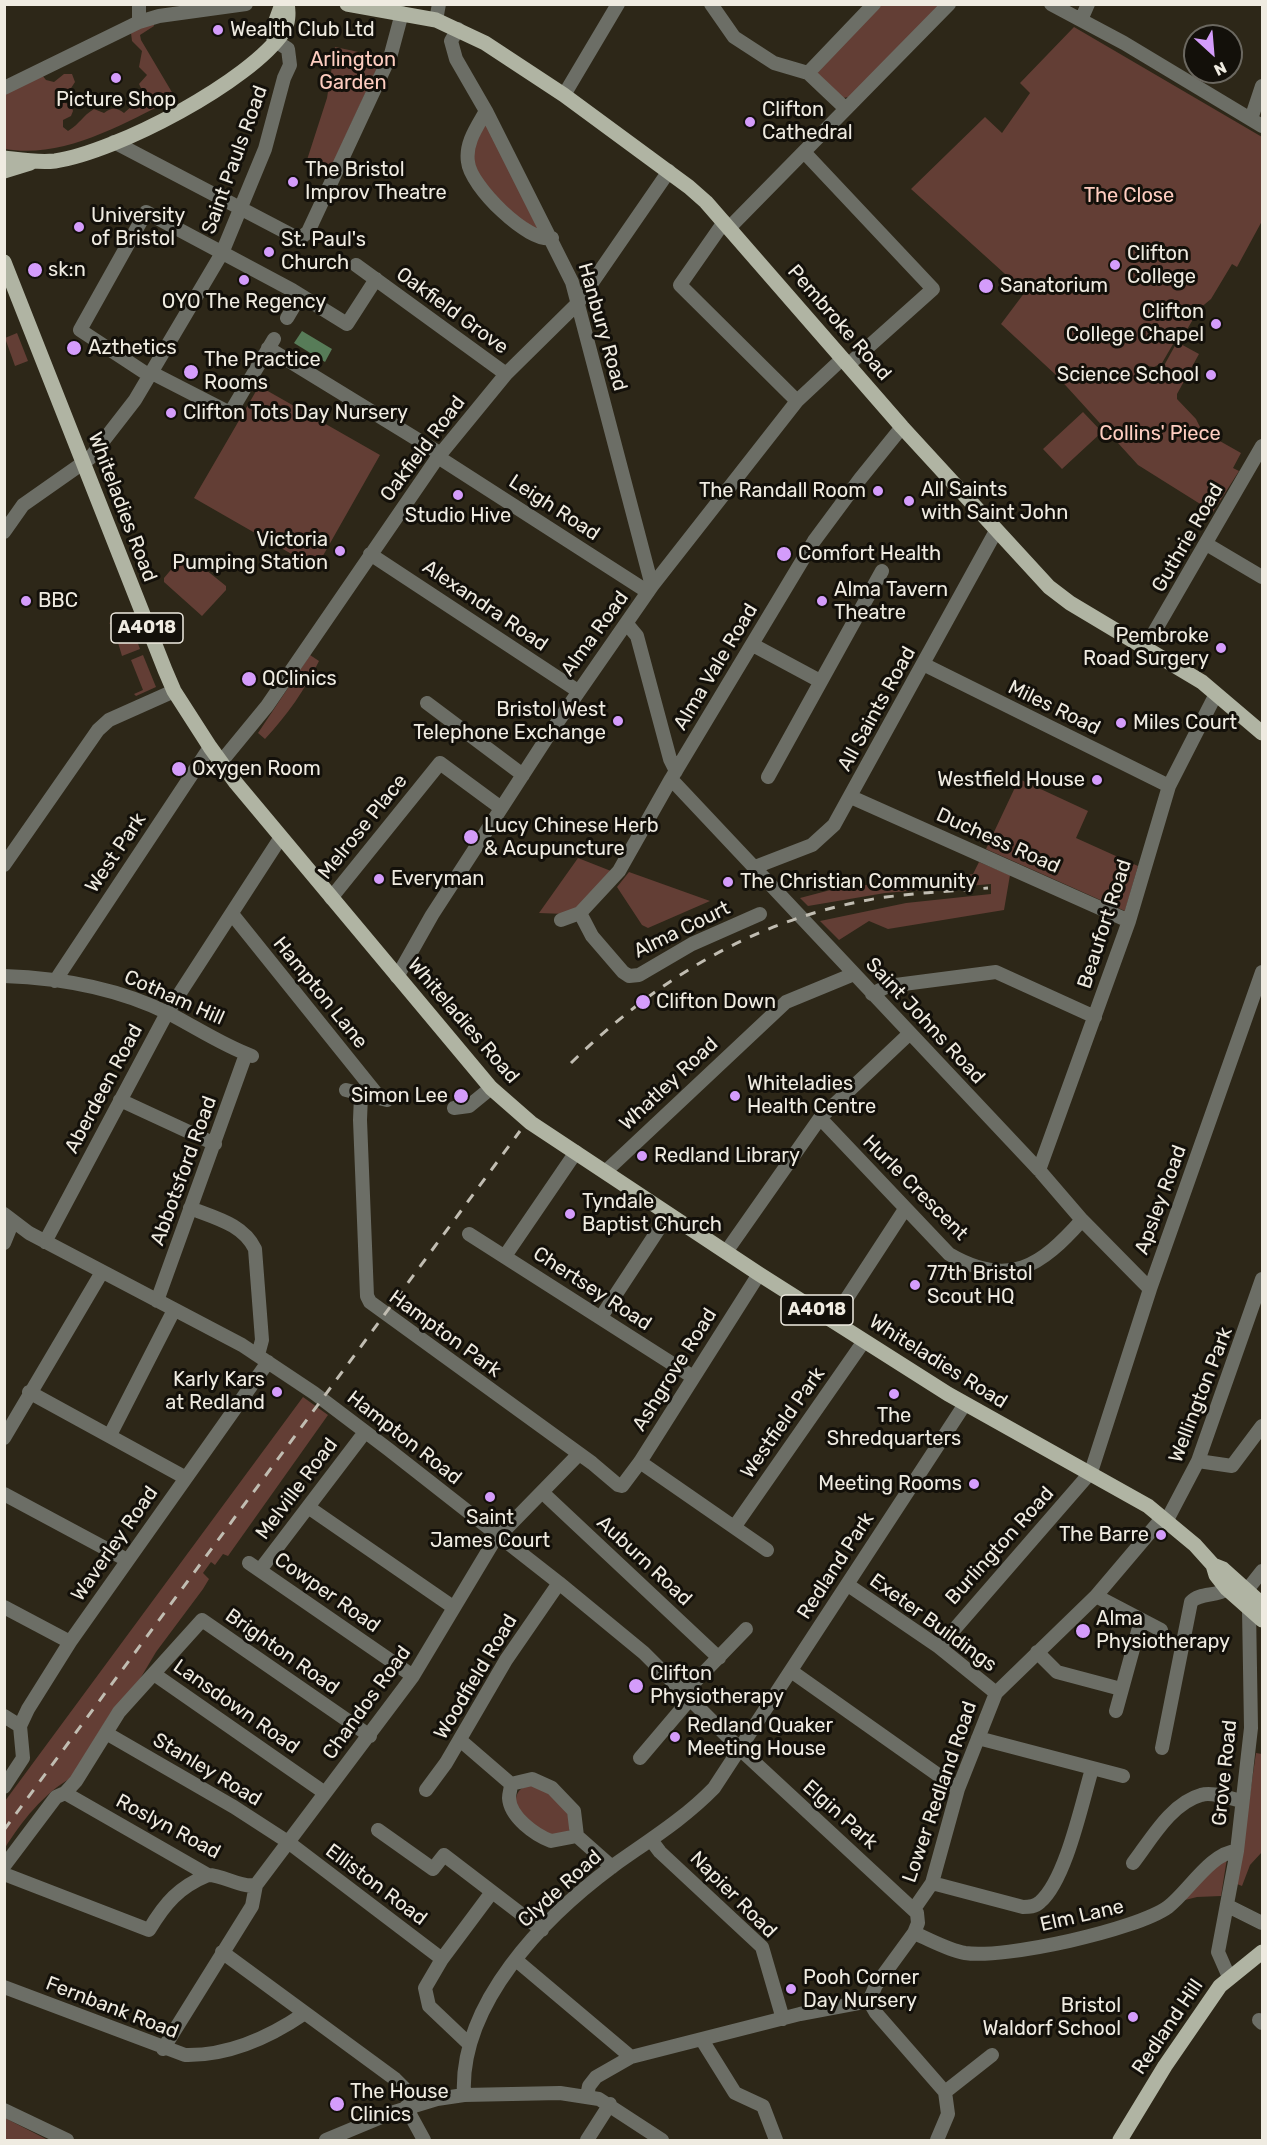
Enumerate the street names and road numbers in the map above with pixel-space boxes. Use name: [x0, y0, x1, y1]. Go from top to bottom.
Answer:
street label: Saint Pauls Road: [197, 83, 273, 237]
street label: Hanbury Road: [572, 260, 632, 394]
street label: Pembroke Road: [782, 260, 896, 386]
street label: Oakfield Grove: [391, 262, 513, 360]
street label: Oakfield Road: [375, 391, 471, 507]
street label: Whiteladies Road: [82, 429, 162, 585]
street label: Leigh Road: [504, 470, 604, 546]
street label: Guthrie Road: [1147, 479, 1229, 597]
street label: Alexandra Road: [418, 555, 552, 657]
street label: Alma Road: [556, 587, 634, 681]
street label: Alma Vale Road: [669, 599, 763, 735]
road number: A4018: [111, 613, 183, 643]
street label: All Saints Road: [833, 643, 921, 775]
street label: Miles Road: [1004, 675, 1104, 741]
street label: Melrose Place: [313, 770, 413, 884]
street label: Duchess Road: [932, 803, 1064, 879]
street label: West Park: [81, 808, 151, 898]
street label: Beaufort Road: [1073, 856, 1137, 992]
street label: Alma Court: [630, 896, 734, 964]
street label: Hampton Lane: [268, 932, 372, 1054]
street label: Whiteladies Road: [402, 953, 524, 1089]
street label: Saint Johns Road: [860, 953, 990, 1089]
street label: Cotham Hill: [120, 965, 228, 1031]
street label: Aberdeen Road: [60, 1020, 148, 1158]
street label: Whatley Road: [615, 1032, 723, 1136]
street label: Abbotsford Road: [146, 1093, 222, 1249]
street label: Hurle Crescent: [857, 1130, 973, 1246]
street label: Apsley Road: [1130, 1142, 1192, 1258]
street label: Chertsey Road: [528, 1242, 656, 1336]
street label: Hampton Park: [384, 1285, 506, 1383]
road number: A4018: [781, 1295, 853, 1325]
street label: Ashgrove Road: [628, 1304, 722, 1436]
street label: Whiteladies Road: [864, 1310, 1012, 1414]
street label: Wellington Park: [1164, 1324, 1238, 1466]
street label: Westfield Park: [736, 1363, 830, 1483]
street label: Hampton Road: [342, 1386, 466, 1490]
street label: Melville Road: [251, 1433, 343, 1545]
street label: Waverley Road: [66, 1482, 164, 1606]
street label: Burlington Road: [941, 1482, 1059, 1610]
street label: Redland Park: [793, 1508, 879, 1624]
street label: Auburn Road: [591, 1511, 697, 1611]
street label: Cowper Road: [270, 1548, 384, 1638]
street label: Exeter Buildings: [865, 1569, 1001, 1677]
street label: Brighton Road: [220, 1604, 344, 1700]
street label: Woodfield Road: [429, 1610, 523, 1744]
street label: Chandos Road: [318, 1642, 416, 1764]
street label: Lansdown Road: [168, 1655, 304, 1759]
street label: Lower Redland Road: [898, 1698, 982, 1886]
street label: Grove Road: [1208, 1719, 1242, 1827]
street label: Stanley Road: [148, 1728, 266, 1812]
street label: Elgin Park: [798, 1775, 882, 1855]
street label: Roslyn Road: [112, 1789, 224, 1865]
street label: Elliston Road: [321, 1839, 431, 1931]
street label: Clyde Road: [513, 1845, 607, 1933]
street label: Napier Road: [685, 1847, 781, 1943]
street label: Elm Lane: [1038, 1895, 1126, 1937]
street label: Fernbank Road: [42, 1972, 182, 2044]
street label: Redland Hill: [1127, 1975, 1209, 2079]

